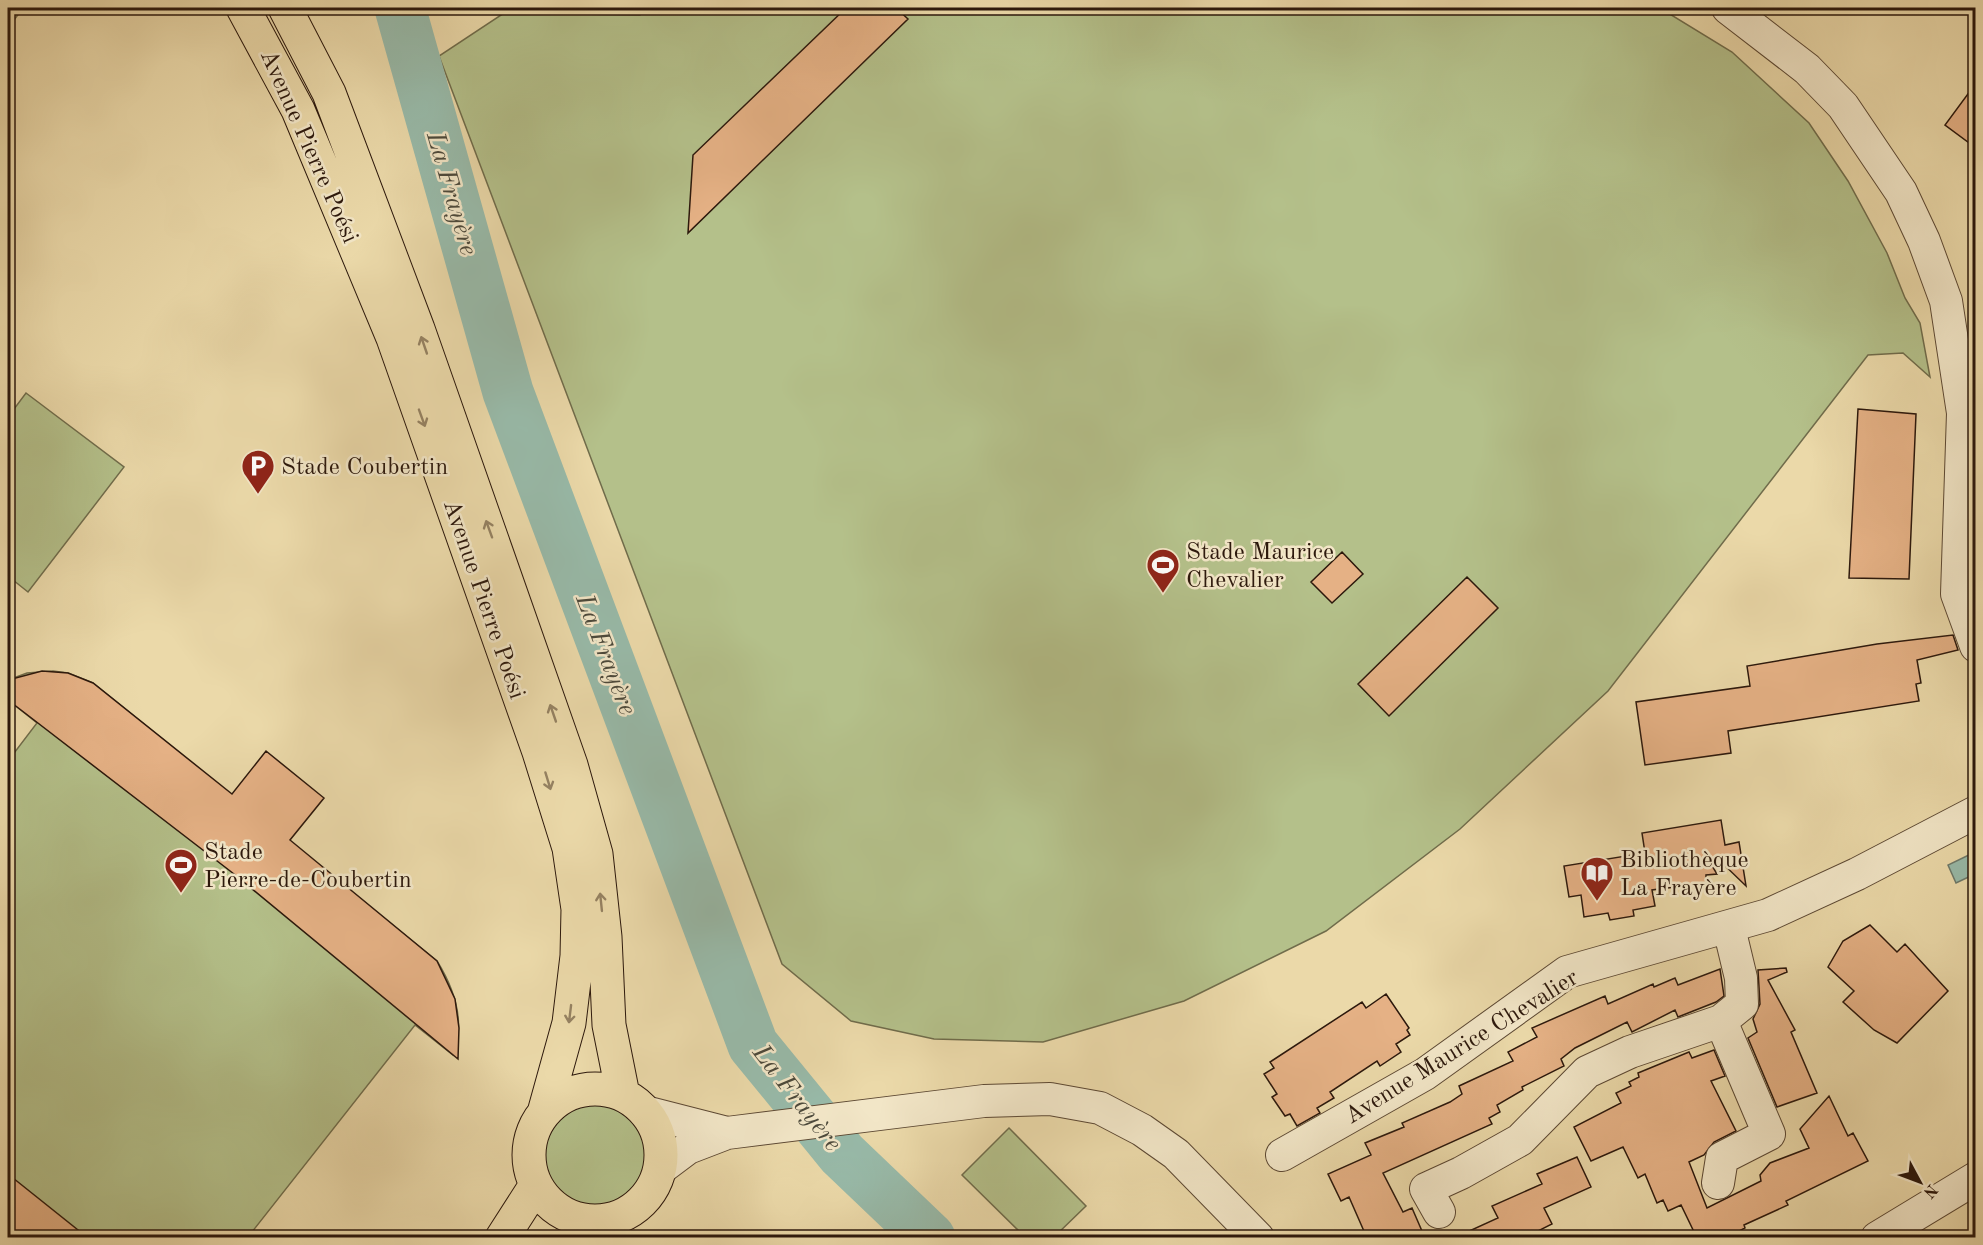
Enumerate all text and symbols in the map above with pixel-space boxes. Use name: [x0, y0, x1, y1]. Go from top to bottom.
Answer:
street label: Avenue Pierre Poési: [255, 46, 362, 247]
water label: La Frayère: [421, 128, 481, 258]
one-way arrow: [417, 337, 428, 355]
one-way arrow: [417, 408, 428, 427]
parking icon: Stade Coubertin: [240, 448, 276, 495]
place label: Stade Coubertin: [281, 456, 448, 480]
street label: Avenue Pierre Poési: [438, 497, 528, 702]
one-way arrow: [482, 520, 493, 539]
place label: Stade Maurice Chevalier: [1186, 541, 1334, 593]
sports icon: Stade Maurice Chevalier: [1145, 547, 1181, 594]
water label: La Frayère: [570, 590, 640, 719]
one-way arrow: [547, 704, 558, 723]
one-way arrow: [543, 771, 554, 790]
place label: Stade Pierre-de-Coubertin: [204, 841, 412, 893]
sports icon: Stade Pierre-de-Coubertin: [163, 847, 199, 894]
place label: Bibliothèque La Frayère: [1620, 849, 1749, 901]
library icon: Bibliothèque La Frayère: [1579, 855, 1615, 902]
one-way arrow: [596, 892, 607, 912]
street label: Avenue Maurice Chevalier: [1341, 966, 1583, 1129]
one-way arrow: [564, 1003, 575, 1023]
water label: La Frayère: [746, 1039, 846, 1156]
north arrow: [1890, 1152, 1950, 1212]
text: N: [1919, 1181, 1940, 1201]

